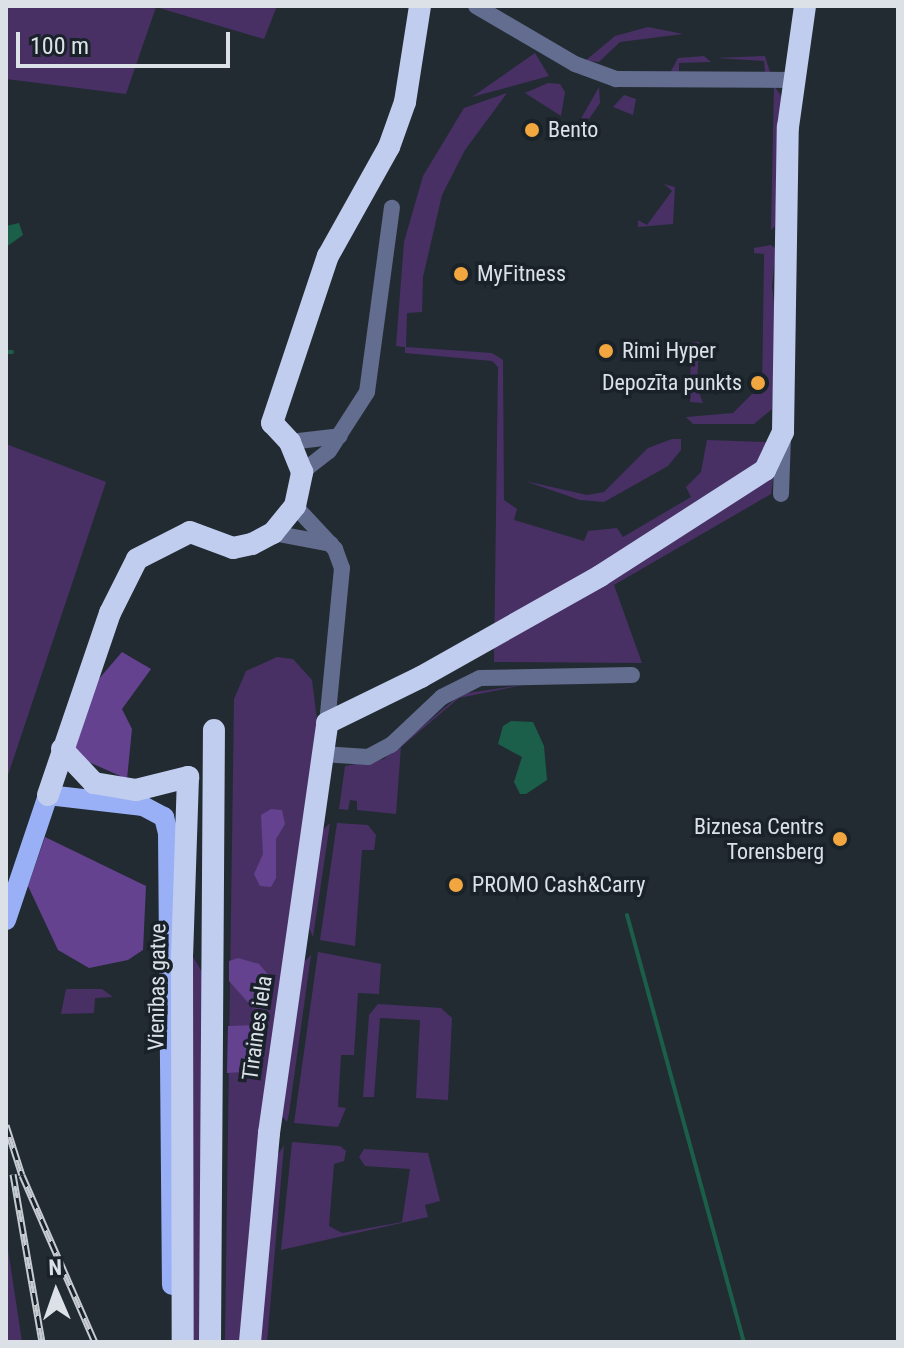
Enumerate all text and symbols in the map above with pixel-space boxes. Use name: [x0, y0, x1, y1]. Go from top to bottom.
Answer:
scale bar: [20, 16, 234, 66]
text: 100 m: [30, 32, 89, 60]
place label: Bento: [548, 117, 598, 143]
marker: Bento: [523, 121, 541, 139]
place label: MyFitness: [477, 261, 566, 287]
marker: MyFitness: [452, 265, 470, 283]
place label: Rimi Hyper: [622, 338, 716, 364]
marker: Rimi Hyper: [597, 342, 615, 360]
place label: Depozīta punkts: [602, 370, 742, 396]
marker: Depozīta punkts: [749, 374, 767, 392]
place label: Biznesa Centrs Torensberg: [694, 813, 824, 864]
marker: Biznesa Centrs Torensberg: [831, 830, 849, 848]
place label: PROMO Cash&Carry: [472, 872, 645, 898]
marker: PROMO Cash&Carry: [447, 876, 465, 894]
street label: Vienības gatve: [143, 923, 171, 1051]
street label: Tīraines iela: [237, 974, 277, 1082]
north arrow: [16, 1252, 96, 1332]
text: N: [48, 1255, 62, 1280]

